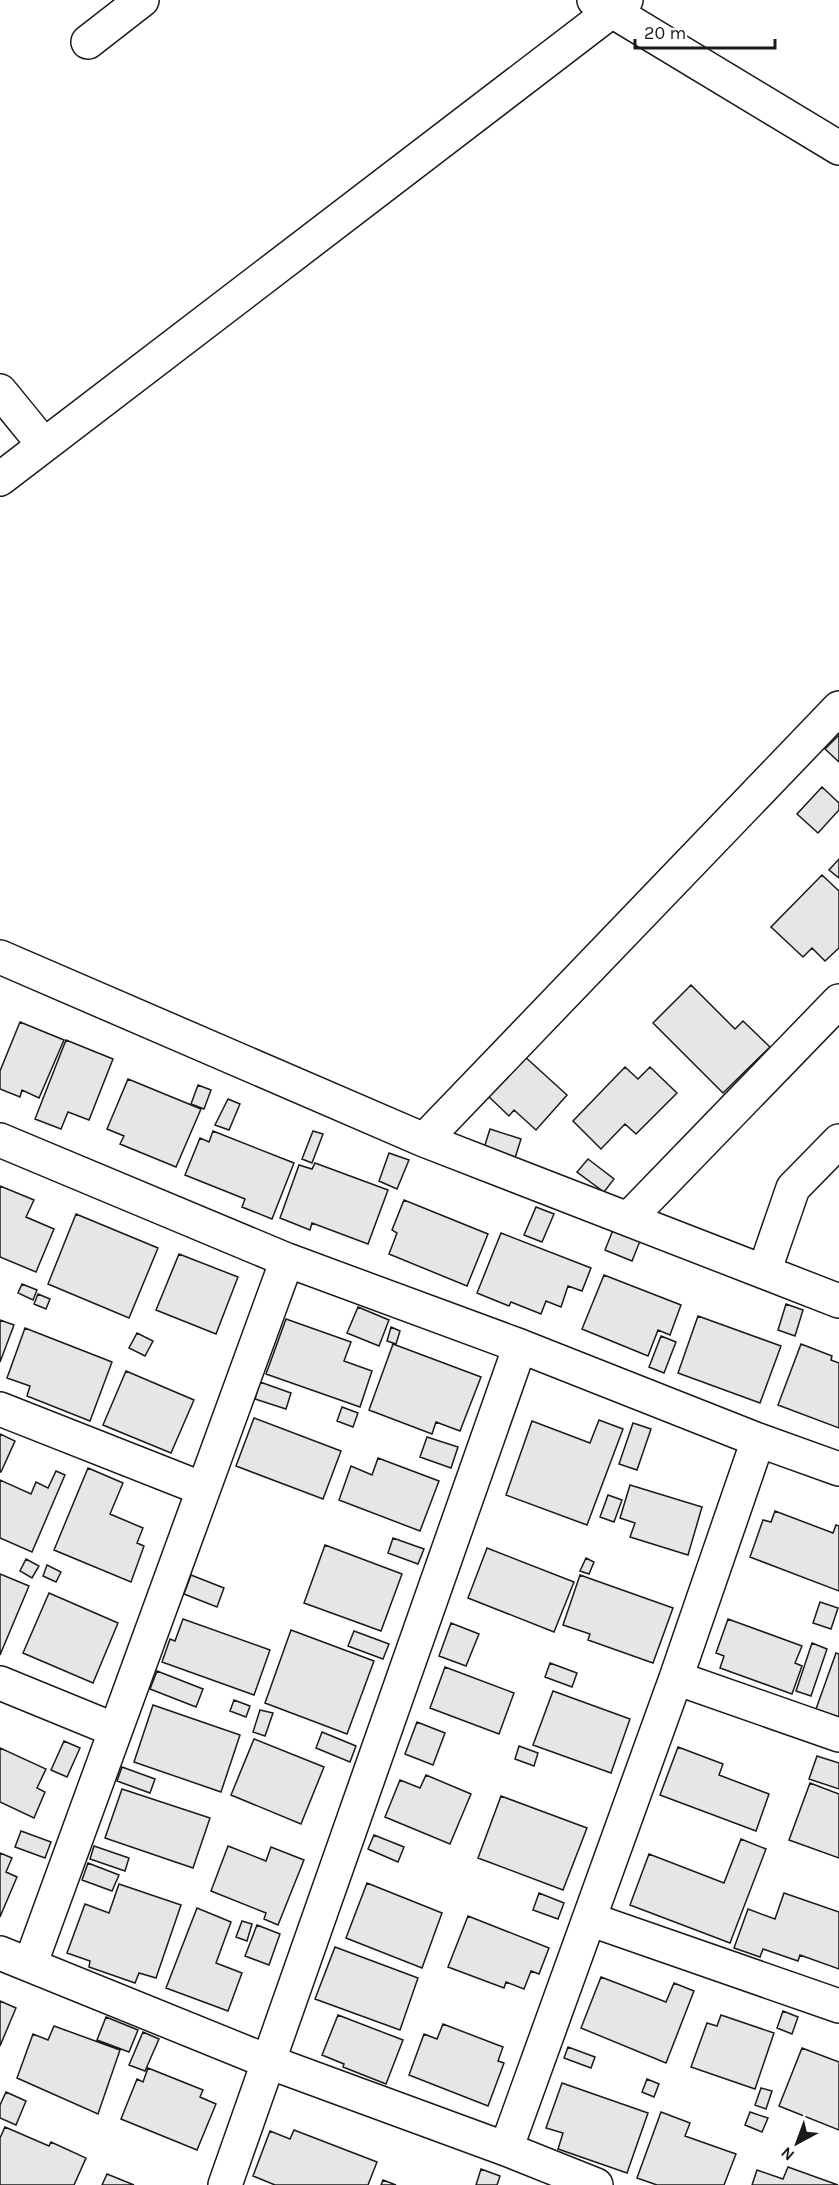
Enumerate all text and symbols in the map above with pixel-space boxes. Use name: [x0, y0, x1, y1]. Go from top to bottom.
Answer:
scale bar: [635, 12, 774, 50]
text: 20 m: [644, 22, 686, 44]
north arrow: [767, 2113, 827, 2173]
text: N: [777, 2143, 798, 2165]

